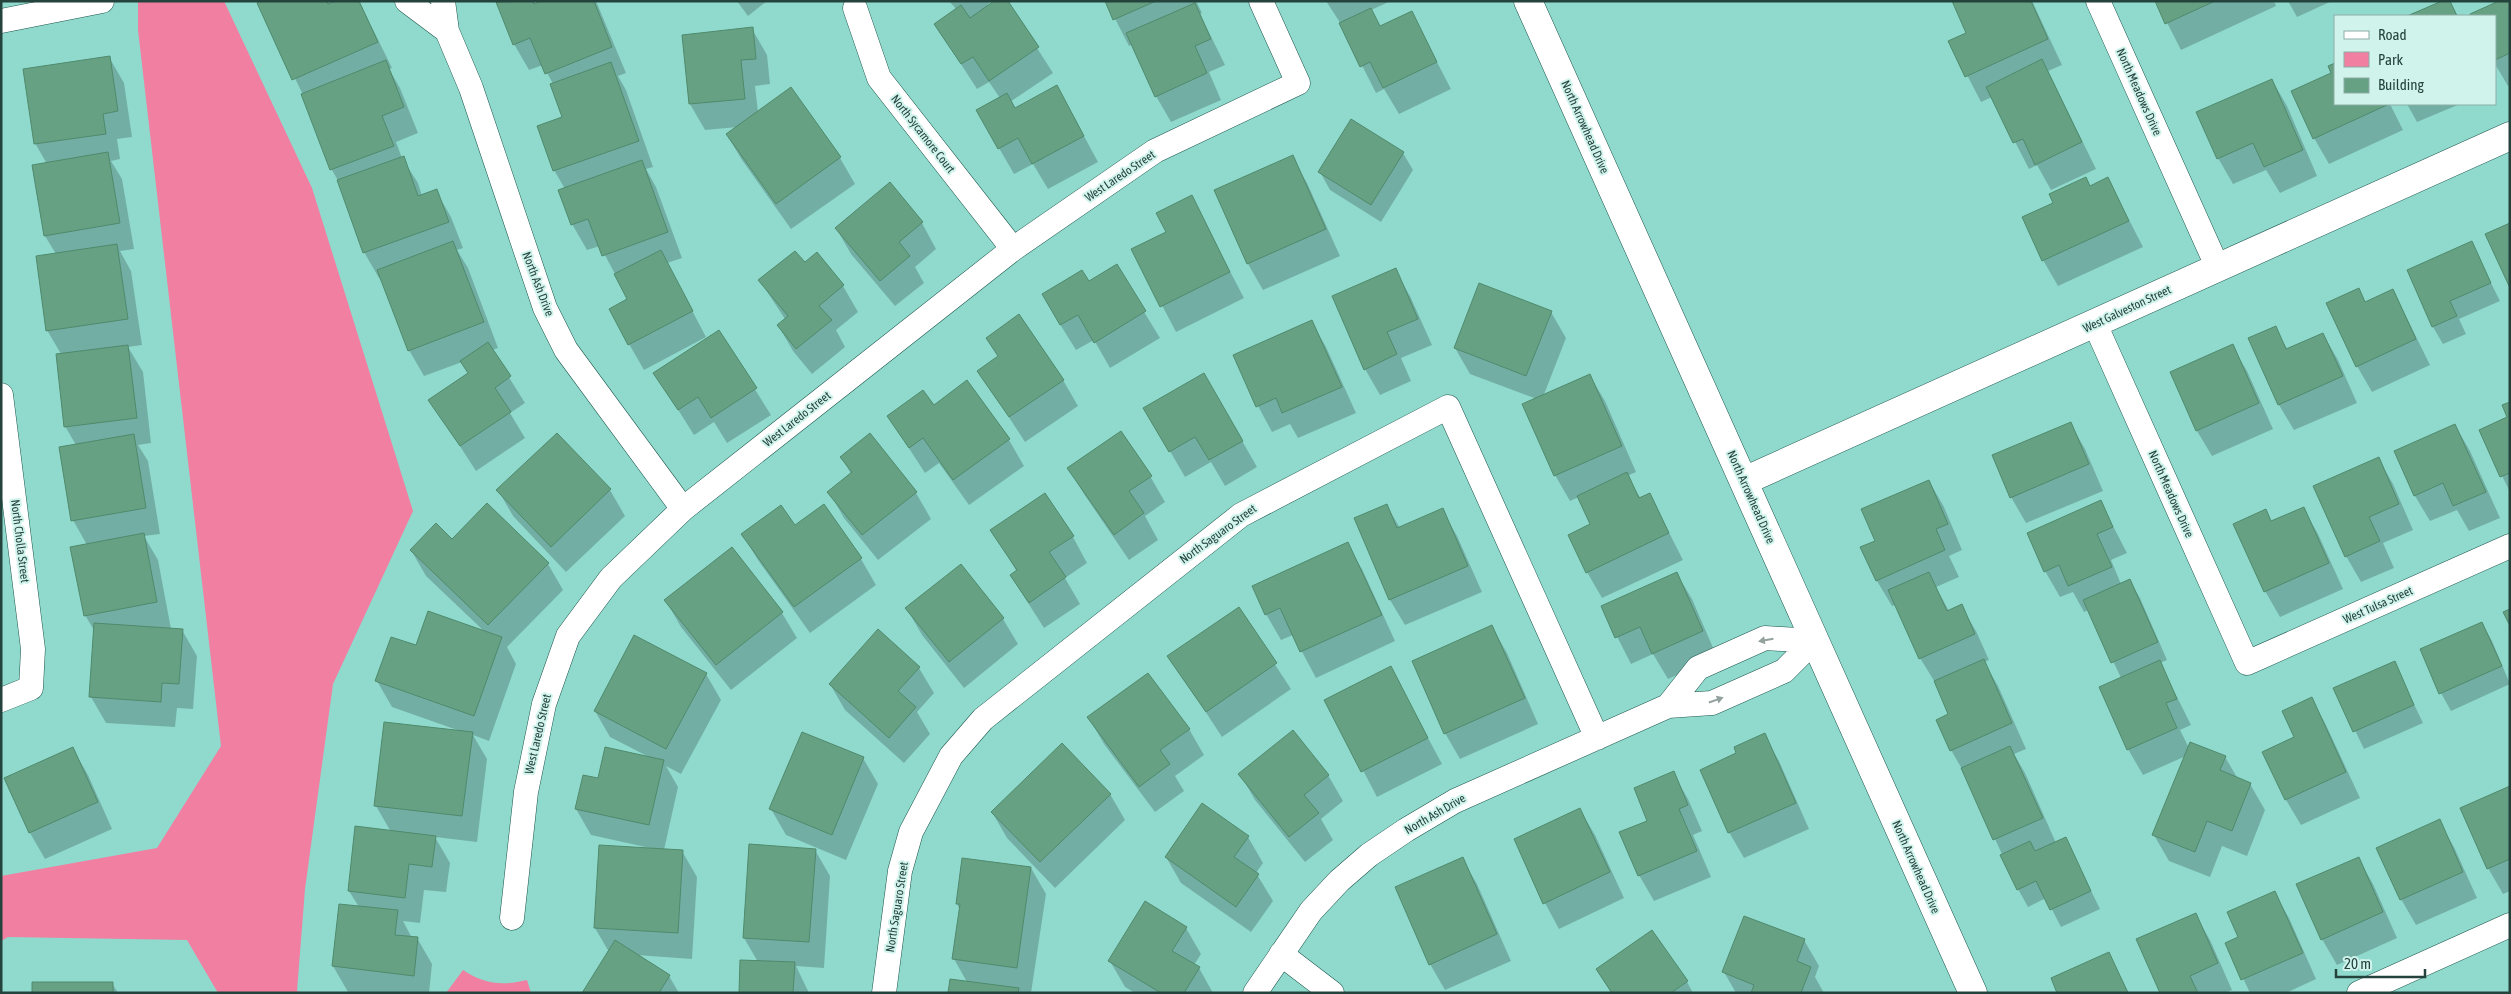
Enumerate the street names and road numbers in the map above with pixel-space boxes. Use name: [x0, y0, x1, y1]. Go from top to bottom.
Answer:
street label: North Meadows Drive: [2114, 46, 2164, 138]
street label: North Arrowhead Drive: [1558, 78, 1612, 176]
street label: North Sycamore Court: [888, 92, 958, 176]
street label: West Laredo Street: [1082, 147, 1158, 205]
street label: North Ash Drive: [519, 250, 557, 318]
street label: West Galveston Street: [2081, 282, 2174, 336]
street label: West Laredo Street: [761, 388, 834, 450]
street label: North Arrowhead Drive: [1724, 448, 1778, 546]
street label: North Meadows Drive: [2146, 448, 2196, 540]
street label: North Cholla Street: [8, 499, 32, 584]
street label: North Saguaro Street: [1177, 501, 1260, 567]
street label: West Tulsa Street: [2341, 583, 2415, 627]
street label: West Laredo Street: [522, 692, 554, 775]
street label: North Ash Drive: [1402, 791, 1468, 837]
street label: North Arrowhead Drive: [1889, 818, 1943, 916]
street label: North Saguaro Street: [883, 860, 911, 953]

